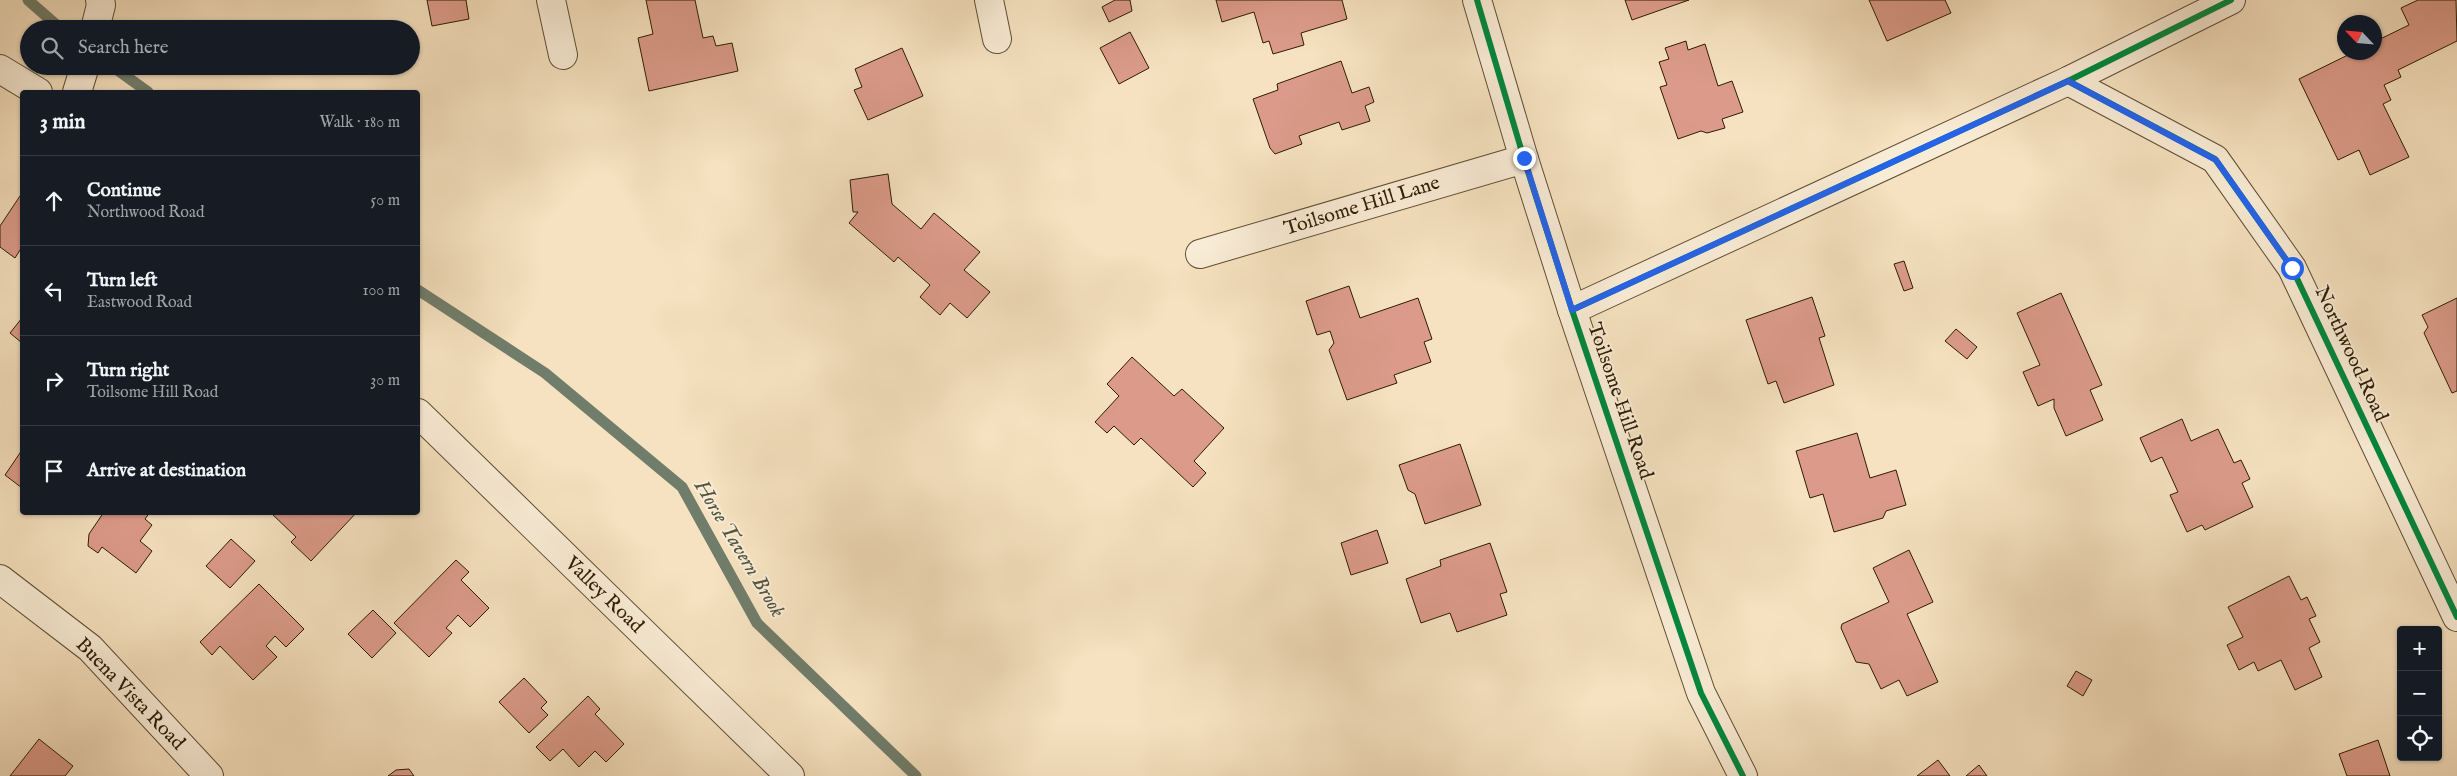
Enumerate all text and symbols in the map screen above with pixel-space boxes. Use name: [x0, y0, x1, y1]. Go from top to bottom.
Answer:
north arrow: [2337, 15, 2382, 60]
search box: [20, 20, 420, 75]
icon: search: [38, 34, 66, 62]
text: Search here: [78, 36, 169, 60]
text: 3 min: [40, 109, 85, 136]
text: Walk · 180 m: [319, 113, 400, 133]
route end: [1513, 147, 1536, 170]
street label: Toilsome Hill Lane: [1281, 170, 1443, 242]
text: Continue: [87, 179, 161, 203]
icon: ahead: [40, 187, 68, 215]
text: 50 m: [371, 191, 400, 211]
text: Northwood Road: [87, 203, 204, 223]
route start: [2281, 257, 2304, 280]
text: Turn left: [87, 269, 158, 293]
icon: left: [40, 277, 68, 305]
text: 100 m: [363, 281, 400, 301]
street label: Northwood Road: [2309, 282, 2393, 426]
text: Eastwood Road: [87, 293, 192, 313]
street label: Toilsome Hill Road: [1581, 319, 1659, 483]
text: Turn right: [87, 359, 169, 383]
icon: right: [40, 367, 68, 395]
text: 30 m: [370, 371, 400, 391]
text: Toilsome Hill Road: [87, 383, 218, 403]
icon: arrive: [40, 457, 68, 485]
text: Arrive at destination: [87, 459, 246, 483]
water label: Horse Tavern Brook: [687, 474, 791, 623]
street label: Valley Road: [559, 551, 649, 639]
map controls: [2397, 626, 2442, 761]
button: +: [2397, 626, 2442, 671]
street label: Buena Vista Road: [70, 632, 190, 756]
button: −: [2397, 671, 2442, 716]
button: locate: [2397, 716, 2442, 761]

